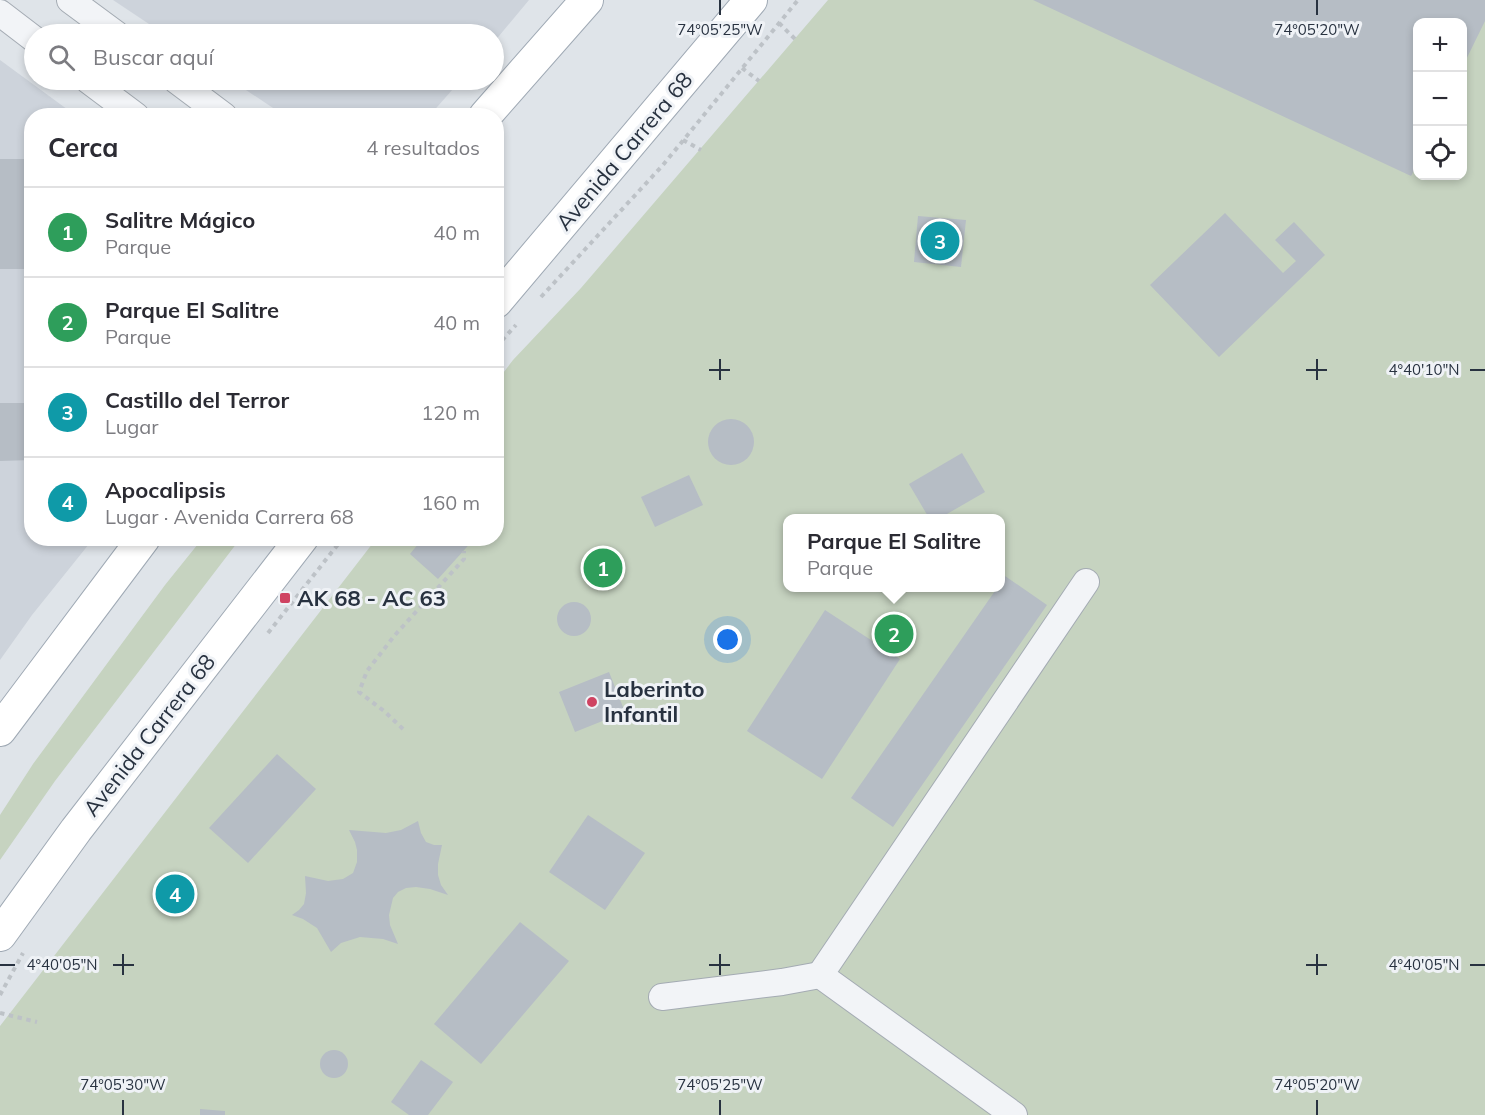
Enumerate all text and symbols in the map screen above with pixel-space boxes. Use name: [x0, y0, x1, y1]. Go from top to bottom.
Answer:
map controls: [1413, 18, 1467, 180]
button: +: [1413, 18, 1467, 72]
text: 74°05'25"W: [677, 20, 763, 39]
text: 74°05'20"W: [1274, 20, 1360, 39]
search box: [24, 24, 504, 90]
icon: search: [45, 41, 78, 74]
text: Buscar aquí: [93, 43, 214, 71]
street label: Avenida Carrera 68: [550, 66, 698, 236]
button: −: [1413, 72, 1467, 126]
button: locate: [1413, 126, 1467, 180]
text: Cerca: [48, 131, 118, 164]
text: 4 resultados: [366, 135, 480, 160]
text: Salitre Mágico: [105, 206, 255, 234]
pin: 3: [920, 218, 960, 264]
text: 1: [62, 220, 74, 245]
text: 40 m: [433, 220, 480, 245]
text: Parque: [105, 234, 171, 259]
text: Parque El Salitre: [105, 296, 279, 324]
text: 2: [62, 310, 74, 335]
text: 40 m: [433, 310, 480, 335]
text: Parque: [105, 324, 171, 349]
text: 4°40'10"N: [1389, 360, 1459, 379]
text: Castillo del Terror: [105, 386, 289, 414]
text: 3: [62, 400, 74, 425]
text: 120 m: [421, 400, 480, 425]
text: Lugar: [105, 414, 159, 439]
text: Apocalipsis: [105, 476, 226, 504]
text: 4: [62, 490, 74, 515]
text: 160 m: [421, 490, 480, 515]
text: Lugar · Avenida Carrera 68: [105, 504, 354, 529]
popup: [783, 514, 1005, 592]
text: Parque El Salitre: [807, 527, 981, 555]
pin: 1: [584, 546, 622, 590]
text: Parque: [807, 555, 873, 580]
place label: AK 68 - AC 63: [297, 584, 446, 612]
marker: AK 68 - AC 63: [278, 591, 292, 605]
pin: 2: [874, 612, 914, 656]
your location: [713, 625, 742, 654]
street label: Avenida Carrera 68: [77, 648, 221, 822]
place label: Laberinto Infantil: [604, 675, 705, 728]
marker: Laberinto Infantil: [585, 695, 599, 709]
pin: 4: [156, 872, 195, 916]
text: 4°40'05"N: [27, 955, 97, 974]
text: 4°40'05"N: [1389, 955, 1459, 974]
text: 74°05'30"W: [80, 1075, 166, 1094]
text: 74°05'25"W: [677, 1075, 763, 1094]
text: 74°05'20"W: [1274, 1075, 1360, 1094]

